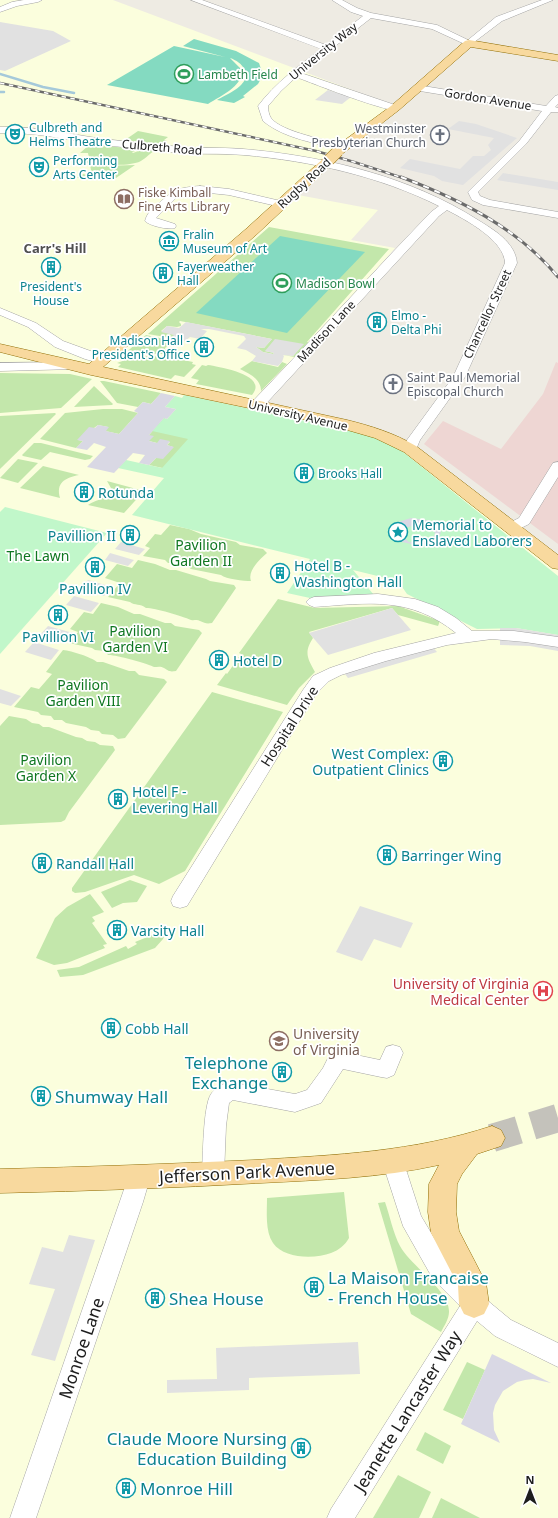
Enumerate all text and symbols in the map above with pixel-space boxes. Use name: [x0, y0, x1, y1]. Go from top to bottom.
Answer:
street label: University Way: [285, 18, 361, 84]
sports icon: Lambeth Field: [173, 63, 195, 85]
place label: Lambeth Field: [198, 66, 278, 83]
street label: Gordon Avenue: [443, 84, 533, 114]
place label: Culbreth and Helms Theatre: [29, 119, 111, 150]
place label: Westminster Presbyterian Church: [312, 120, 426, 151]
theatre icon: Culbreth and Helms Theatre: [4, 123, 26, 145]
church icon: Westminster Presbyterian Church: [429, 124, 451, 146]
street label: Culbreth Road: [121, 135, 203, 159]
place label: Performing Arts Center: [53, 152, 117, 183]
street label: Rugby Road: [274, 154, 334, 212]
theatre icon: Performing Arts Center: [28, 156, 50, 178]
place label: Fiske Kimball Fine Arts Library: [138, 184, 231, 215]
library icon: Fiske Kimball Fine Arts Library: [113, 188, 135, 210]
place label: Fralin Museum of Art: [183, 226, 268, 257]
museum icon: Fralin Museum of Art: [158, 230, 180, 252]
district label: Carr's Hill: [24, 239, 86, 257]
building icon: President's House: [40, 256, 62, 278]
place label: Fayerweather Hall: [177, 258, 254, 289]
building icon: Fayerweather Hall: [152, 262, 174, 284]
street label: Chancellor Street: [459, 266, 515, 361]
sports icon: Madison Bowl: [271, 272, 293, 294]
place label: Madison Bowl: [296, 275, 375, 292]
place label: President's House: [20, 278, 82, 309]
street label: Madison Lane: [293, 296, 359, 366]
place label: Elmo - Delta Phi: [391, 307, 442, 338]
building icon: Elmo - Delta Phi: [366, 311, 388, 333]
place label: Madison Hall - President's Office: [92, 332, 190, 363]
building icon: Madison Hall - President's Office: [193, 336, 215, 358]
place label: Saint Paul Memorial Episcopal Church: [407, 369, 520, 400]
church icon: Saint Paul Memorial Episcopal Church: [382, 373, 404, 395]
street label: University Avenue: [247, 395, 350, 435]
building icon: Brooks Hall: [293, 462, 315, 484]
place label: Brooks Hall: [318, 465, 382, 482]
building icon: Rotunda: [73, 481, 95, 503]
place label: Rotunda: [98, 483, 154, 502]
place label: Memorial to Enslaved Laborers: [412, 515, 532, 550]
place icon: Memorial to Enslaved Laborers: [387, 521, 409, 543]
building icon: Pavillion II: [119, 524, 141, 546]
place label: Pavillion II: [48, 526, 116, 545]
park label: Pavilion Garden II: [170, 535, 232, 570]
park label: The Lawn: [7, 546, 69, 565]
building icon: Pavillion IV: [84, 556, 106, 578]
place label: Hotel B - Washington Hall: [294, 556, 402, 591]
building icon: Hotel B - Washington Hall: [269, 562, 291, 584]
place label: Pavillion IV: [59, 579, 131, 598]
building icon: Pavillion VI: [47, 604, 69, 626]
park label: Pavilion Garden VI: [102, 621, 168, 656]
place label: Pavillion VI: [22, 627, 94, 646]
building icon: Hotel D: [208, 649, 230, 671]
place label: Hotel D: [233, 651, 282, 670]
park label: Pavilion Garden VIII: [46, 675, 121, 710]
street label: Hospital Drive: [256, 682, 322, 770]
place label: West Complex: Outpatient Clinics: [312, 744, 429, 779]
park label: Pavilion Garden X: [16, 750, 77, 785]
building icon: West Complex: Outpatient Clinics: [432, 750, 454, 772]
place label: Hotel F - Levering Hall: [132, 782, 218, 817]
building icon: Hotel F - Levering Hall: [107, 788, 129, 810]
building icon: Barringer Wing: [376, 844, 398, 866]
place label: Barringer Wing: [401, 846, 502, 865]
building icon: Randall Hall: [31, 852, 53, 874]
place label: Randall Hall: [56, 854, 134, 873]
building icon: Varsity Hall: [106, 919, 128, 941]
place label: Varsity Hall: [131, 921, 204, 940]
place label: University of Virginia Medical Center: [393, 974, 529, 1009]
hospital icon: University of Virginia Medical Center: [532, 980, 554, 1002]
building icon: Cobb Hall: [100, 1017, 122, 1039]
place label: Cobb Hall: [125, 1019, 189, 1038]
place label: University of Virginia: [293, 1024, 360, 1059]
school or university icon: University of Virginia: [268, 1030, 290, 1052]
place label: Telephone Exchange: [185, 1051, 268, 1094]
building icon: Telephone Exchange: [271, 1061, 293, 1083]
building icon: Shumway Hall: [30, 1085, 52, 1107]
place label: Shumway Hall: [55, 1085, 168, 1108]
street label: Jefferson Park Avenue: [157, 1156, 335, 1188]
place label: La Maison Francaise - French House: [328, 1266, 489, 1309]
building icon: La Maison Francaise - French House: [303, 1276, 325, 1298]
building icon: Shea House: [144, 1287, 166, 1309]
place label: Shea House: [169, 1287, 264, 1310]
street label: Monroe Lane: [53, 1294, 109, 1402]
street label: Jeanette Lancaster Way: [347, 1326, 466, 1498]
place label: Claude Moore Nursing Education Building: [107, 1427, 287, 1470]
building icon: Claude Moore Nursing Education Building: [290, 1437, 312, 1459]
north arrow: [510, 1470, 550, 1510]
text: N: [526, 1472, 534, 1487]
building icon: Monroe Hill: [115, 1477, 137, 1499]
place label: Monroe Hill: [140, 1477, 233, 1500]

